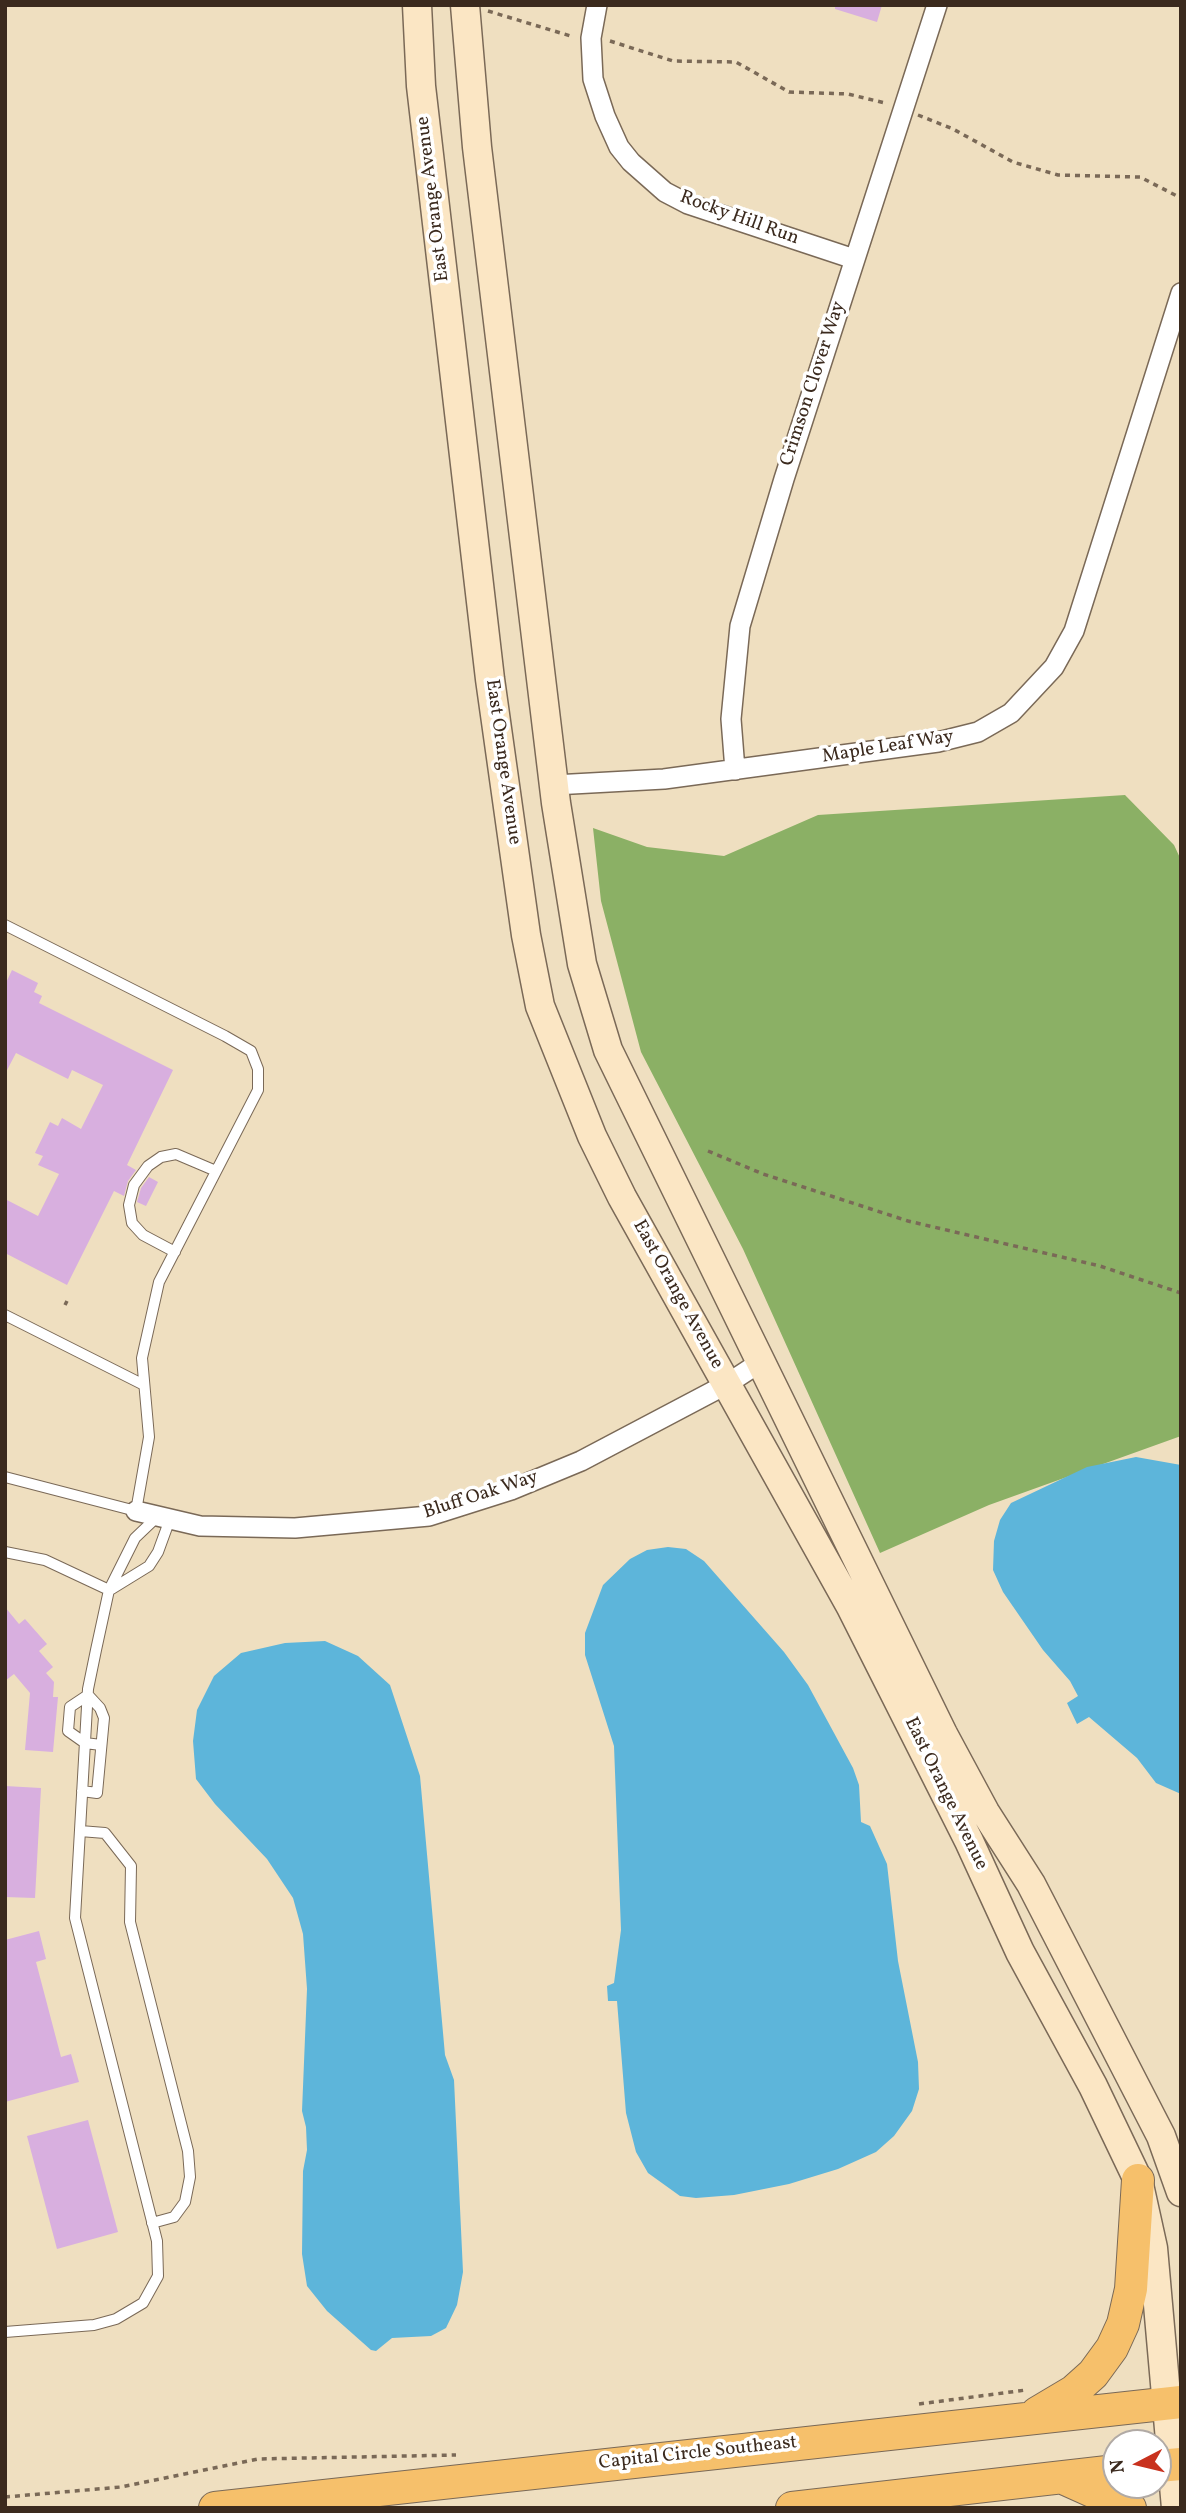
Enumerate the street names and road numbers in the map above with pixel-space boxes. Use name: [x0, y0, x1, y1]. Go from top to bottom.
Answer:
street label: East Orange Avenue: [413, 115, 455, 283]
street label: Rocky Hill Run: [676, 187, 802, 251]
street label: Crimson Clover Way: [777, 299, 851, 469]
street label: East Orange Avenue: [479, 678, 525, 846]
street label: Maple Leaf Way: [821, 726, 955, 770]
street label: East Orange Avenue: [627, 1217, 727, 1373]
street label: Bluff Oak Way: [421, 1467, 541, 1525]
street label: East Orange Avenue: [898, 1714, 992, 1874]
street label: Capital Circle Southeast: [598, 2432, 798, 2476]

